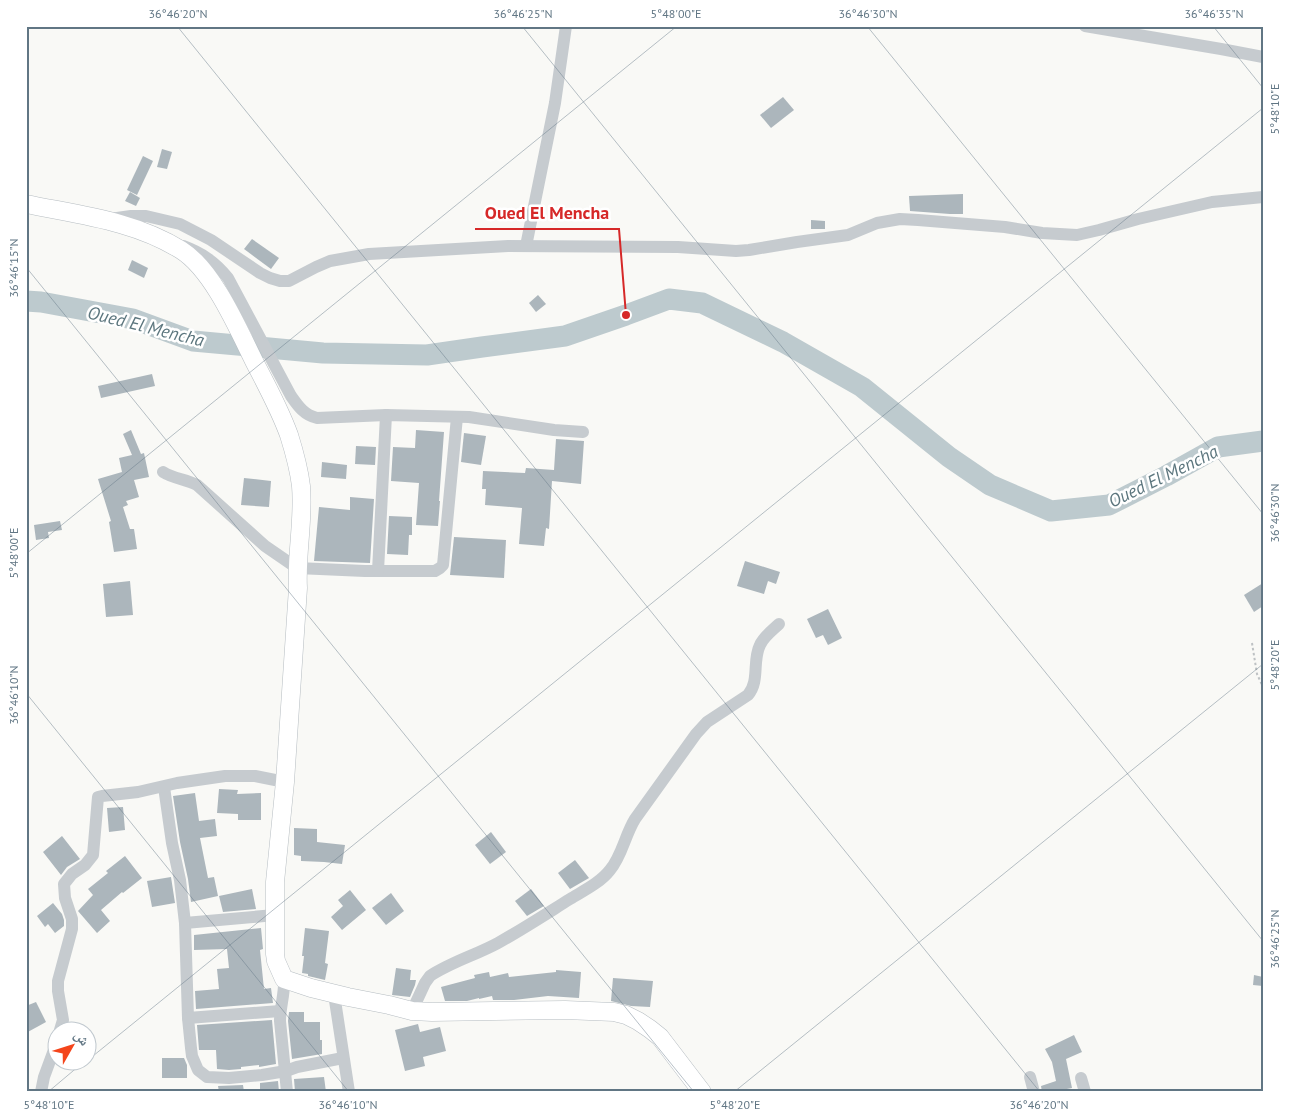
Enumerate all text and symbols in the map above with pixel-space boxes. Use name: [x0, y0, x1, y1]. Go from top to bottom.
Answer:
text: 36°46'20"N: [148, 6, 208, 21]
text: 36°46'25"N: [493, 6, 553, 21]
text: 5°48'00"E: [651, 6, 701, 21]
text: 36°46'30"N: [838, 6, 898, 21]
text: 36°46'35"N: [1184, 6, 1244, 21]
text: 5°48'10"E: [1267, 84, 1282, 134]
callout: Oued El Mencha: [475, 196, 619, 229]
text: Oued El Mencha: [485, 201, 609, 224]
text: 36°46'15"N: [6, 238, 21, 298]
water label: Oued El Mencha: [85, 300, 207, 352]
water label: Oued El Mencha: [1104, 439, 1222, 512]
text: 36°46'30"N: [1267, 483, 1282, 543]
text: 5°48'00"E: [6, 528, 21, 578]
text: 5°48'20"E: [1267, 640, 1282, 690]
text: 36°46'10"N: [6, 665, 21, 725]
text: 36°46'25"N: [1267, 909, 1282, 969]
north arrow: [48, 1020, 98, 1070]
text: ش: [70, 1026, 94, 1049]
text: 5°48'10"E: [24, 1097, 74, 1112]
text: 36°46'10"N: [318, 1097, 378, 1112]
text: 5°48'20"E: [710, 1097, 760, 1112]
text: 36°46'20"N: [1009, 1097, 1069, 1112]

